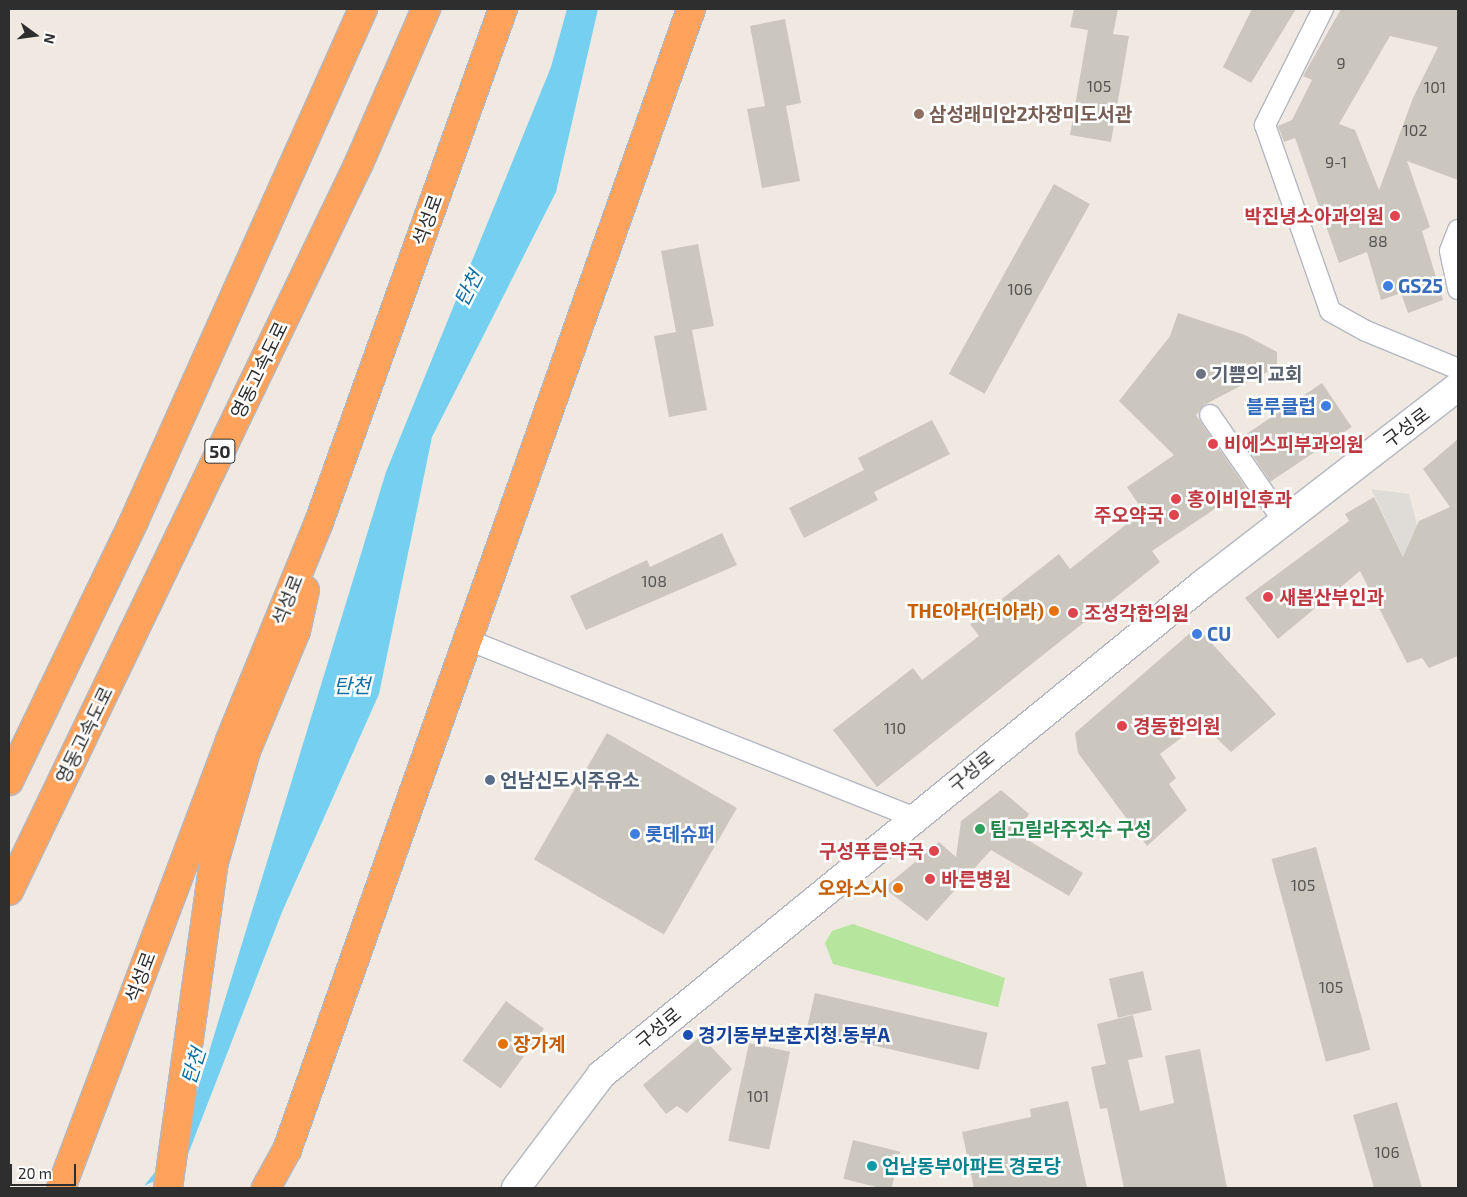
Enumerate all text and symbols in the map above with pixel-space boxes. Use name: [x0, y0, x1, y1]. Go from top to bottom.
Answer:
north arrow: [10, 10, 60, 60]
text: N: [41, 32, 60, 46]
house number: 9: [1336, 53, 1346, 73]
house number: 105: [1087, 76, 1111, 96]
house number: 101: [1424, 77, 1446, 97]
place label: 삼성래미안2차장미도서관: [929, 103, 1132, 125]
marker: 삼성래미안2차장미도서관: [913, 108, 925, 120]
house number: 102: [1402, 120, 1428, 140]
house number: 9-1: [1325, 152, 1347, 172]
street label: 석성로: [407, 191, 447, 249]
place label: 박진녕소아과의원: [1244, 205, 1384, 227]
marker: 박진녕소아과의원: [1388, 209, 1402, 223]
house number: 88: [1368, 231, 1388, 251]
water label: 탄천: [449, 266, 487, 310]
place label: GS25: [1398, 275, 1443, 297]
house number: 106: [1007, 279, 1033, 299]
marker: GS25: [1382, 280, 1394, 292]
street label: 영동고속도로: [226, 318, 292, 422]
place label: 기쁨의 교회: [1211, 363, 1303, 385]
marker: 기쁨의 교회: [1195, 368, 1207, 380]
place label: 블루클럽: [1246, 395, 1316, 417]
marker: 블루클럽: [1320, 400, 1332, 412]
street label: 구성로: [1378, 402, 1434, 452]
place label: 비에스피부과의원: [1224, 433, 1364, 455]
road number: 50: [204, 436, 236, 466]
marker: 비에스피부과의원: [1206, 437, 1220, 451]
place label: 홍이비인후과: [1187, 488, 1292, 510]
marker: 홍이비인후과: [1169, 492, 1183, 506]
place label: 주오약국: [1094, 504, 1164, 526]
marker: 주오약국: [1168, 509, 1180, 521]
street label: 석성로: [267, 571, 307, 629]
house number: 108: [641, 571, 667, 591]
place label: 새봄산부인과: [1279, 586, 1384, 608]
marker: 새봄산부인과: [1261, 590, 1275, 604]
place label: THE아라(더아라): [907, 600, 1044, 622]
place label: 조성각한의원: [1084, 602, 1189, 624]
marker: THE아라(더아라): [1048, 605, 1060, 617]
marker: 조성각한의원: [1066, 606, 1080, 620]
place label: CU: [1207, 623, 1231, 645]
marker: CU: [1191, 628, 1203, 640]
water label: 탄천: [334, 673, 370, 697]
street label: 영동고속도로: [51, 683, 117, 787]
place label: 경동한의원: [1133, 715, 1220, 737]
house number: 110: [884, 718, 906, 738]
marker: 경동한의원: [1115, 719, 1129, 733]
street label: 구성로: [943, 746, 999, 796]
place label: 언남신도시주유소: [500, 769, 640, 791]
marker: 언남신도시주유소: [484, 774, 496, 786]
place label: 팀고릴라주짓수 구성: [990, 818, 1151, 840]
place label: 롯데슈퍼: [645, 823, 715, 845]
marker: 팀고릴라주짓수 구성: [974, 823, 986, 835]
marker: 롯데슈퍼: [629, 828, 641, 840]
place label: 구성푸른약국: [819, 840, 924, 862]
marker: 구성푸른약국: [928, 845, 940, 857]
place label: 바른병원: [941, 868, 1011, 890]
marker: 바른병원: [923, 872, 937, 886]
house number: 105: [1291, 875, 1315, 895]
place label: 오와스시: [818, 877, 888, 899]
marker: 오와스시: [892, 882, 904, 894]
street label: 석성로: [120, 948, 160, 1006]
house number: 105: [1319, 977, 1343, 997]
street label: 구성로: [631, 1002, 685, 1054]
place label: 경기동부보훈지청.동부A: [698, 1024, 890, 1046]
marker: 경기동부보훈지청.동부A: [682, 1029, 694, 1041]
place label: 장가계: [513, 1033, 565, 1055]
marker: 장가계: [497, 1038, 509, 1050]
water label: 탄천: [176, 1045, 210, 1087]
house number: 101: [747, 1086, 769, 1106]
house number: 106: [1374, 1142, 1400, 1162]
scale bar: [12, 1154, 79, 1186]
place label: 언남동부아파트 경로당: [882, 1155, 1061, 1177]
marker: 언남동부아파트 경로당: [866, 1160, 878, 1172]
text: 20 m: [18, 1164, 52, 1182]

